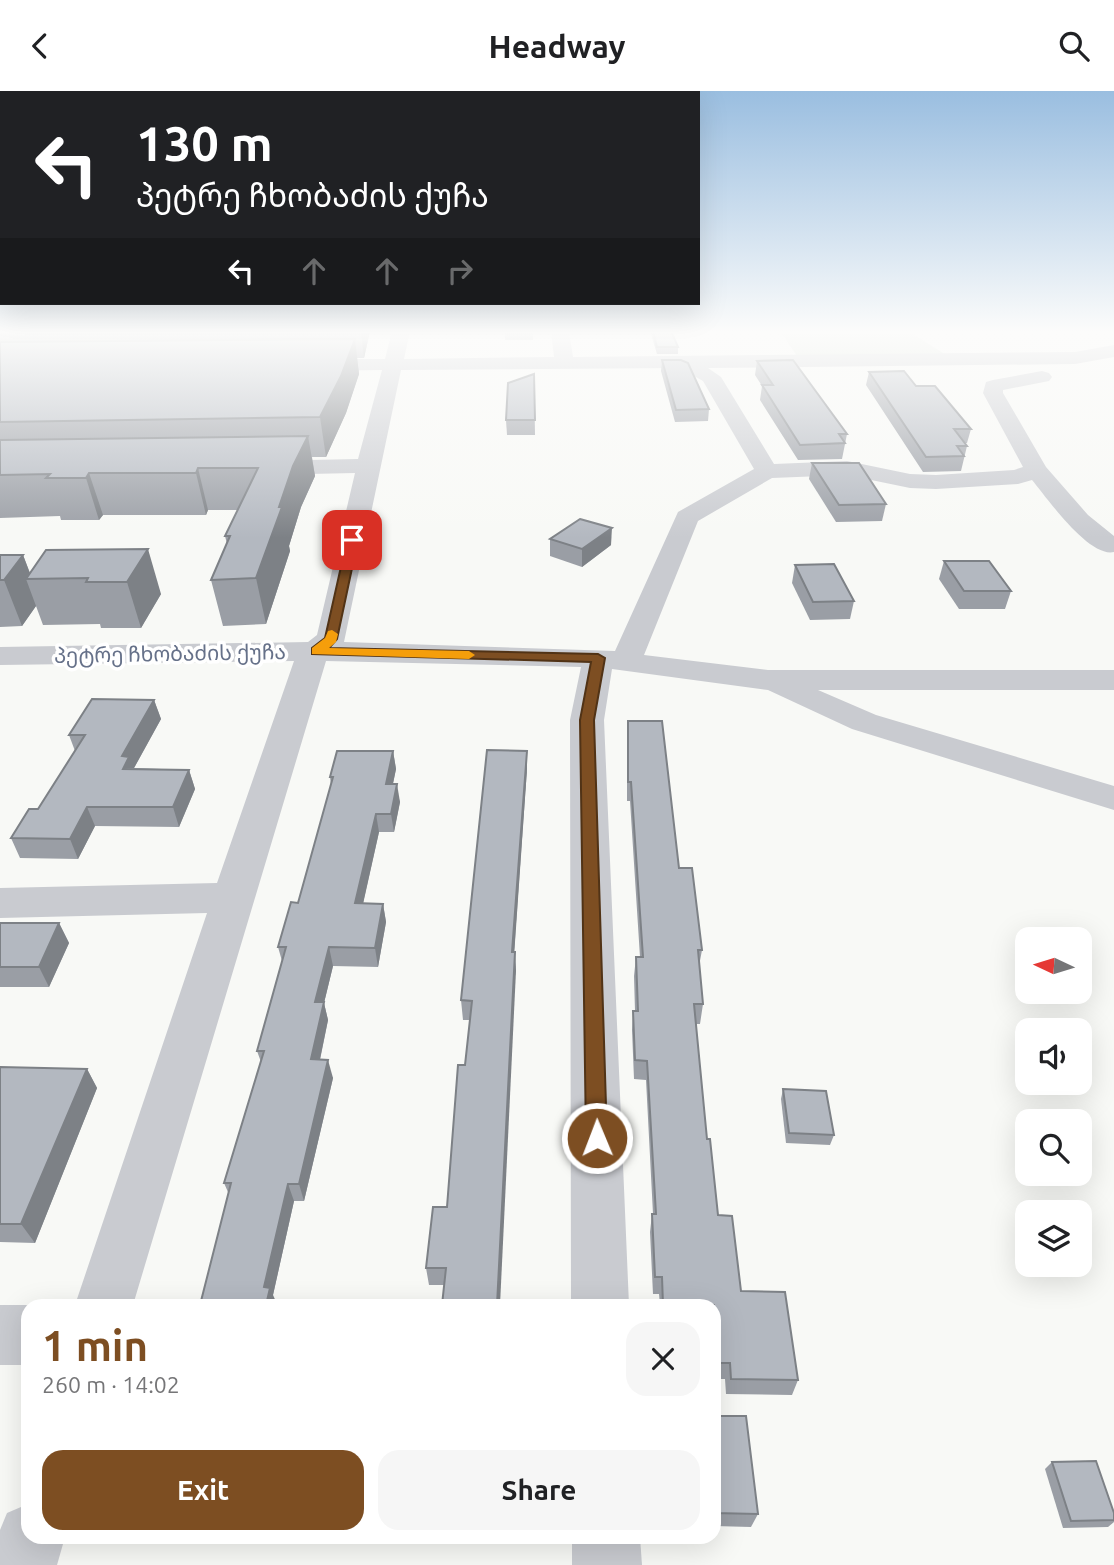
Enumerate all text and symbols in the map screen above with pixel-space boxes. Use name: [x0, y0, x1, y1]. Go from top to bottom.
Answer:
icon: back: [21, 27, 59, 65]
icon: search: [1055, 27, 1093, 65]
text: Headway: [488, 28, 626, 64]
text: 130 m: [136, 115, 273, 170]
icon: left: [21, 119, 112, 210]
text: პეტრე ჩხობაძის ქუჩა: [136, 177, 489, 213]
icon: left: [222, 252, 260, 290]
icon: ahead: [295, 252, 333, 290]
icon: ahead: [368, 252, 406, 290]
icon: right: [441, 252, 479, 290]
pin: [322, 510, 382, 570]
icon: arrive: [333, 521, 371, 559]
street label: პეტრე ჩხობაძის ქუჩა: [54, 639, 286, 668]
north arrow: [1015, 927, 1092, 1005]
map controls: [1015, 927, 1092, 1277]
button: sound: [1015, 1018, 1092, 1095]
position arrow: [560, 1101, 634, 1175]
button: search: [1015, 1109, 1092, 1186]
button: layers: [1015, 1200, 1092, 1277]
text: 1 min: [42, 1322, 148, 1369]
button: close: [626, 1322, 700, 1396]
text: 260 m · 14:02: [42, 1372, 180, 1397]
button: Exit: [42, 1450, 364, 1530]
button: Share: [378, 1450, 700, 1530]

